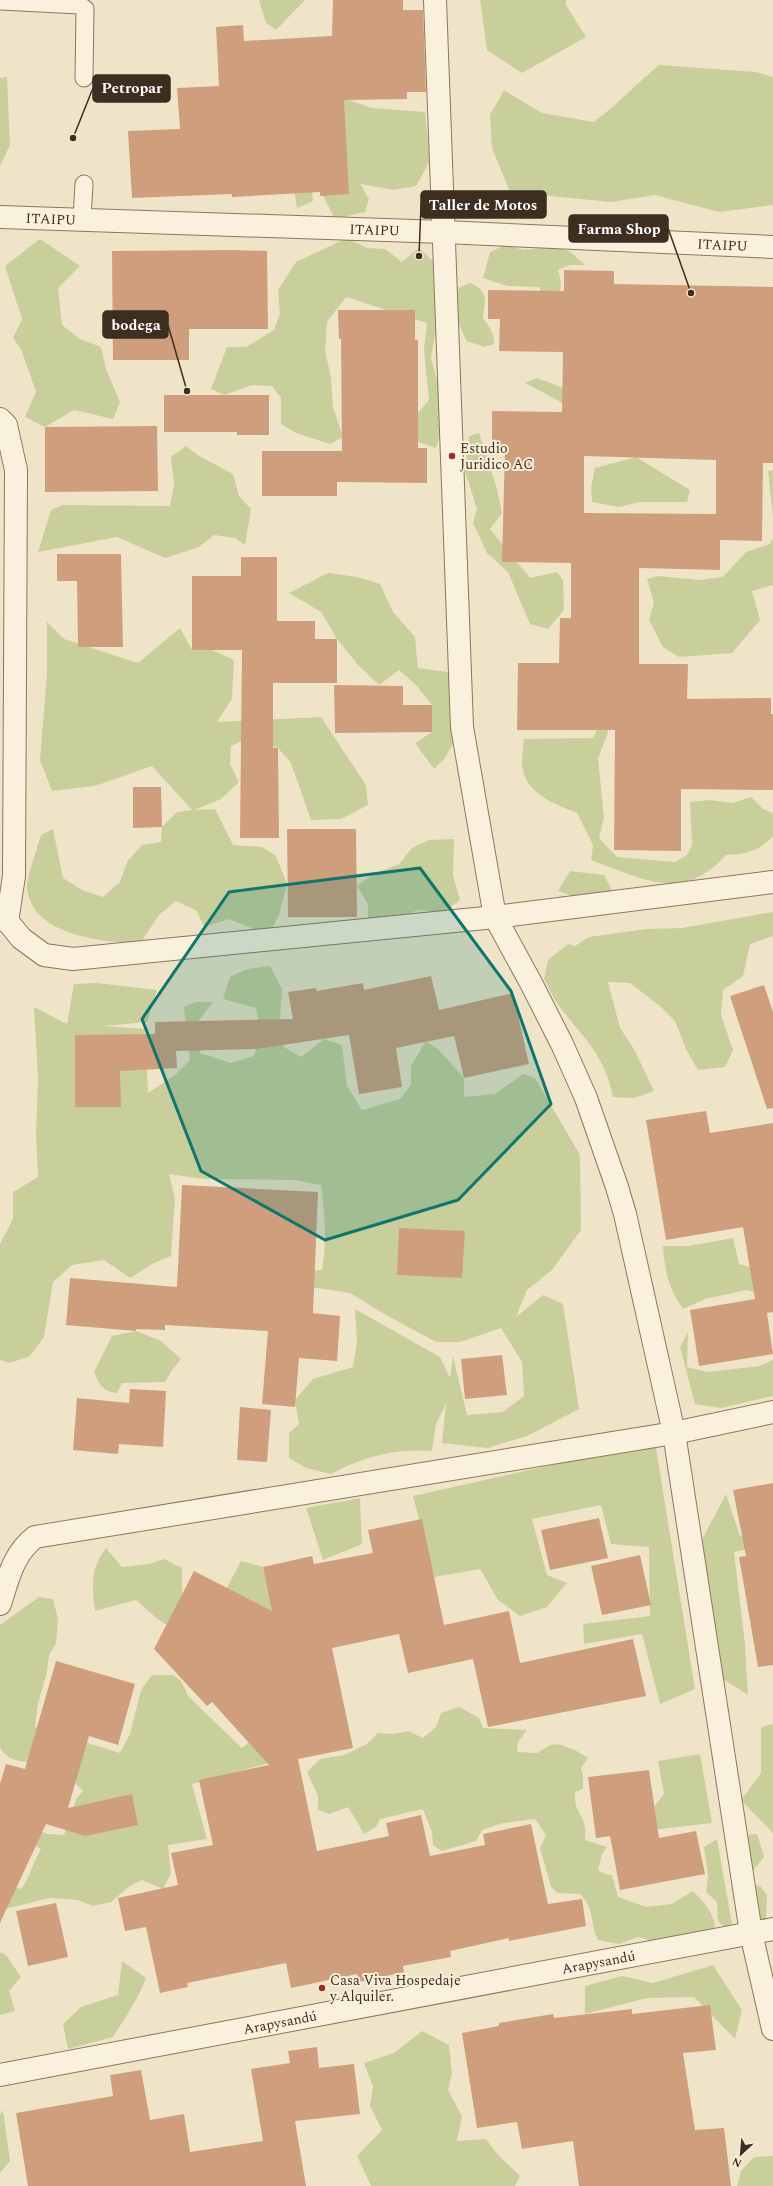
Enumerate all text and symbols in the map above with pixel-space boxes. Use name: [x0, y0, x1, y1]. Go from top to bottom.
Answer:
callout: Petropar: [93, 75, 170, 102]
text: Petropar: [102, 77, 163, 100]
callout: Taller de Motos: [421, 191, 546, 218]
text: Taller de Motos: [429, 194, 537, 217]
street label: ITAIPU: [25, 207, 77, 230]
callout: Farma Shop: [569, 215, 668, 242]
street label: ITAIPU: [349, 218, 400, 241]
text: Farma Shop: [577, 218, 661, 241]
street label: ITAIPU: [697, 233, 748, 256]
callout: bodega: [103, 311, 168, 338]
text: bodega: [111, 314, 161, 337]
place label: Estudio Juridico AC: [460, 438, 533, 475]
marker: Estudio Juridico AC: [447, 451, 457, 461]
street label: Arapysandú: [560, 1945, 637, 1979]
place label: Casa Viva Hospedaje y Alquiler.: [329, 1970, 461, 2007]
marker: Casa Viva Hospedaje y Alquiler.: [317, 1983, 327, 1993]
street label: Arapysandú: [241, 2005, 319, 2039]
north arrow: [721, 2134, 761, 2174]
text: N: [729, 2153, 745, 2172]

